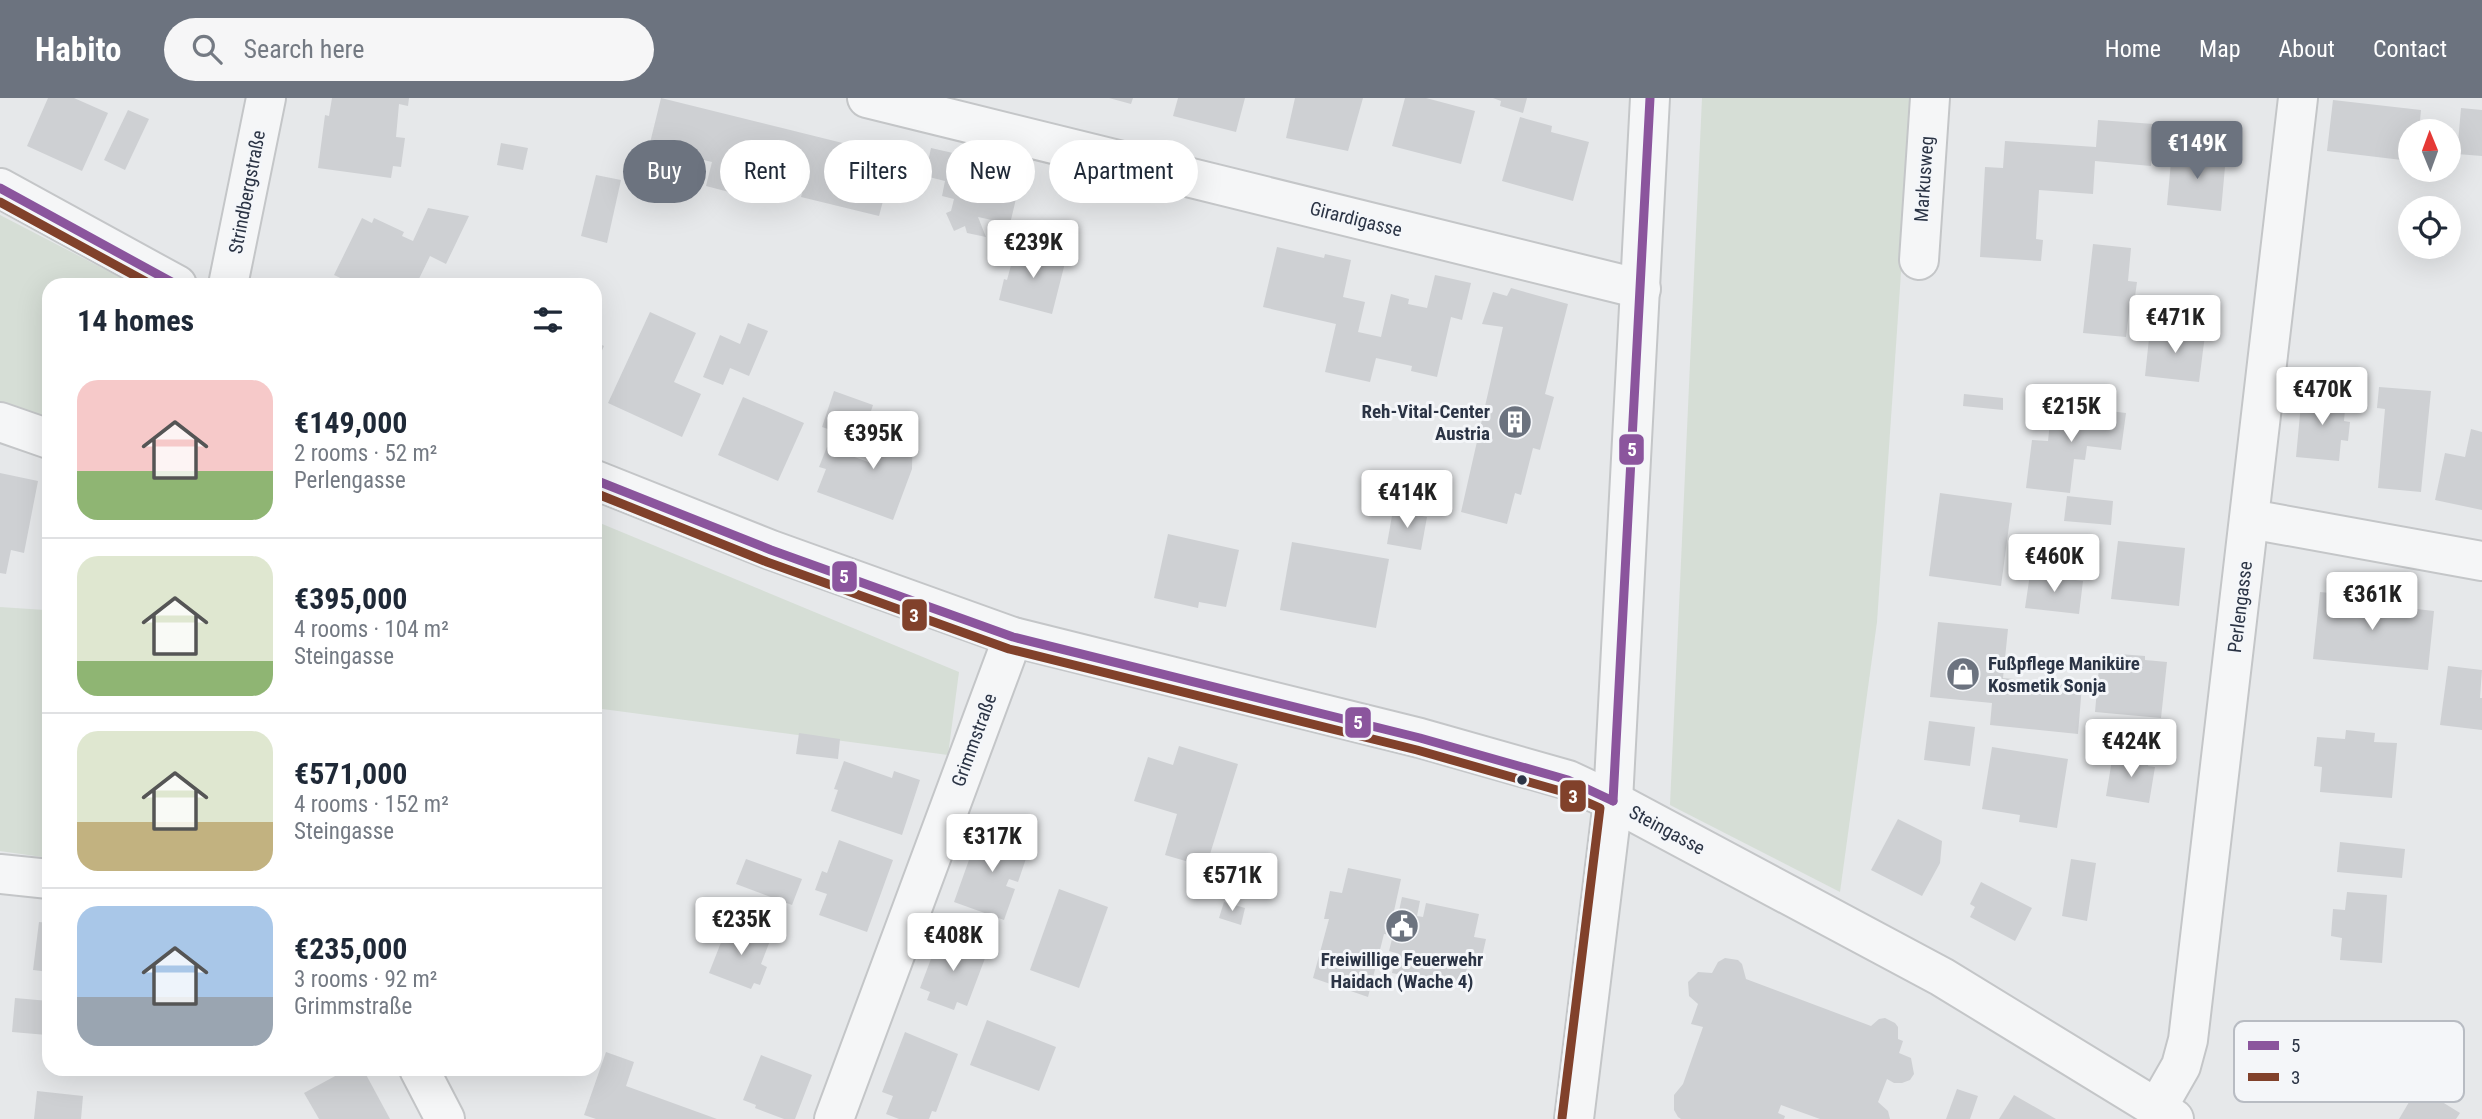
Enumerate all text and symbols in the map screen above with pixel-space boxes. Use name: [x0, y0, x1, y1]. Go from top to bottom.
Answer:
search box: [164, 18, 654, 81]
text: Habito: [35, 30, 122, 69]
icon: search: [188, 30, 226, 68]
text: Search here: [244, 34, 364, 64]
text: Home: [2105, 35, 2161, 63]
text: Map: [2199, 35, 2241, 63]
text: About: [2279, 35, 2335, 63]
text: Contact: [2373, 35, 2447, 63]
north arrow: [2398, 119, 2460, 182]
map controls: [2398, 119, 2461, 259]
pin: €149K: [2148, 122, 2246, 181]
street label: Strindbergstraße: [224, 128, 270, 256]
text: €149K: [2167, 130, 2227, 157]
street label: Markusweg: [1910, 135, 1938, 223]
chip: Buy: [623, 140, 706, 203]
chip: Rent: [720, 140, 810, 203]
chip: Filters: [824, 140, 932, 203]
chip: New: [946, 140, 1035, 203]
chip: Apartment: [1049, 140, 1198, 203]
street label: Girardigasse: [1308, 196, 1405, 242]
button: locate: [2398, 196, 2461, 259]
pin: €239K: [984, 220, 1082, 280]
text: €239K: [1003, 229, 1063, 256]
pin: €471K: [2126, 296, 2224, 355]
icon: filters: [529, 301, 567, 339]
text: 14 homes: [77, 303, 194, 338]
text: €471K: [2145, 304, 2205, 331]
pin: €470K: [2273, 368, 2371, 427]
text: €470K: [2292, 376, 2352, 403]
pin: €215K: [2022, 384, 2120, 444]
text: €215K: [2041, 393, 2101, 420]
place label: Reh-Vital-Center Austria: [1362, 400, 1490, 445]
building icon: Reh-Vital-Center Austria: [1496, 403, 1534, 441]
text: €149,000: [294, 405, 407, 440]
icon: home: [133, 408, 217, 492]
pin: €395K: [824, 412, 922, 471]
text: €395K: [843, 420, 903, 447]
line badge: 5: [1618, 433, 1645, 466]
text: 5: [1627, 438, 1637, 461]
text: 2 rooms · 52 m²: [294, 440, 437, 467]
text: Perlengasse: [294, 467, 406, 494]
pin: €414K: [1358, 470, 1456, 530]
text: €414K: [1377, 479, 1437, 506]
pin: €460K: [2005, 534, 2103, 594]
text: €460K: [2024, 543, 2084, 570]
line badge: 5: [831, 560, 858, 593]
street label: Perlengasse: [2223, 560, 2257, 654]
text: 5: [839, 565, 849, 588]
pin: €361K: [2323, 573, 2421, 632]
text: €395,000: [294, 581, 407, 616]
text: €361K: [2342, 581, 2402, 608]
icon: home: [133, 584, 217, 668]
line badge: 3: [901, 598, 928, 632]
text: 3: [909, 604, 919, 627]
text: 4 rooms · 104 m²: [294, 616, 449, 643]
text: Steingasse: [294, 643, 394, 670]
place label: Fußpflege Maniküre Kosmetik Sonja: [1988, 652, 2140, 697]
shop icon: Fußpflege Maniküre Kosmetik Sonja: [1944, 655, 1982, 693]
street label: Grimmstraße: [946, 690, 1002, 790]
line badge: 5: [1344, 706, 1372, 739]
text: 5: [1353, 711, 1363, 734]
pin: €424K: [2082, 720, 2180, 779]
text: €424K: [2101, 728, 2161, 755]
text: €571,000: [294, 756, 407, 791]
icon: home: [133, 759, 217, 843]
unlabelled marker: [1515, 773, 1529, 787]
line badge: 3: [1559, 779, 1587, 813]
text: 3: [1568, 785, 1578, 808]
text: 4 rooms · 152 m²: [294, 791, 449, 818]
street label: Steingasse: [1625, 800, 1709, 860]
pin: €317K: [943, 814, 1041, 874]
text: Steingasse: [294, 818, 394, 845]
text: €317K: [962, 823, 1022, 850]
pin: €571K: [1183, 854, 1281, 913]
text: €571K: [1202, 862, 1262, 889]
pin: €235K: [692, 898, 790, 957]
text: €235K: [711, 906, 771, 933]
public building icon: Freiwillige Feuerwehr Haidach (Wache 4): [1383, 907, 1421, 945]
pin: €408K: [904, 914, 1002, 973]
text: €408K: [923, 922, 983, 949]
text: €235,000: [294, 931, 407, 966]
icon: home: [133, 934, 217, 1018]
place label: Freiwillige Feuerwehr Haidach (Wache 4): [1321, 948, 1483, 993]
text: 3 rooms · 92 m²: [294, 966, 437, 993]
text: Grimmstraße: [294, 993, 412, 1020]
legend: [2234, 1021, 2464, 1102]
text: 5: [2291, 1034, 2300, 1057]
text: 3: [2291, 1066, 2300, 1089]

